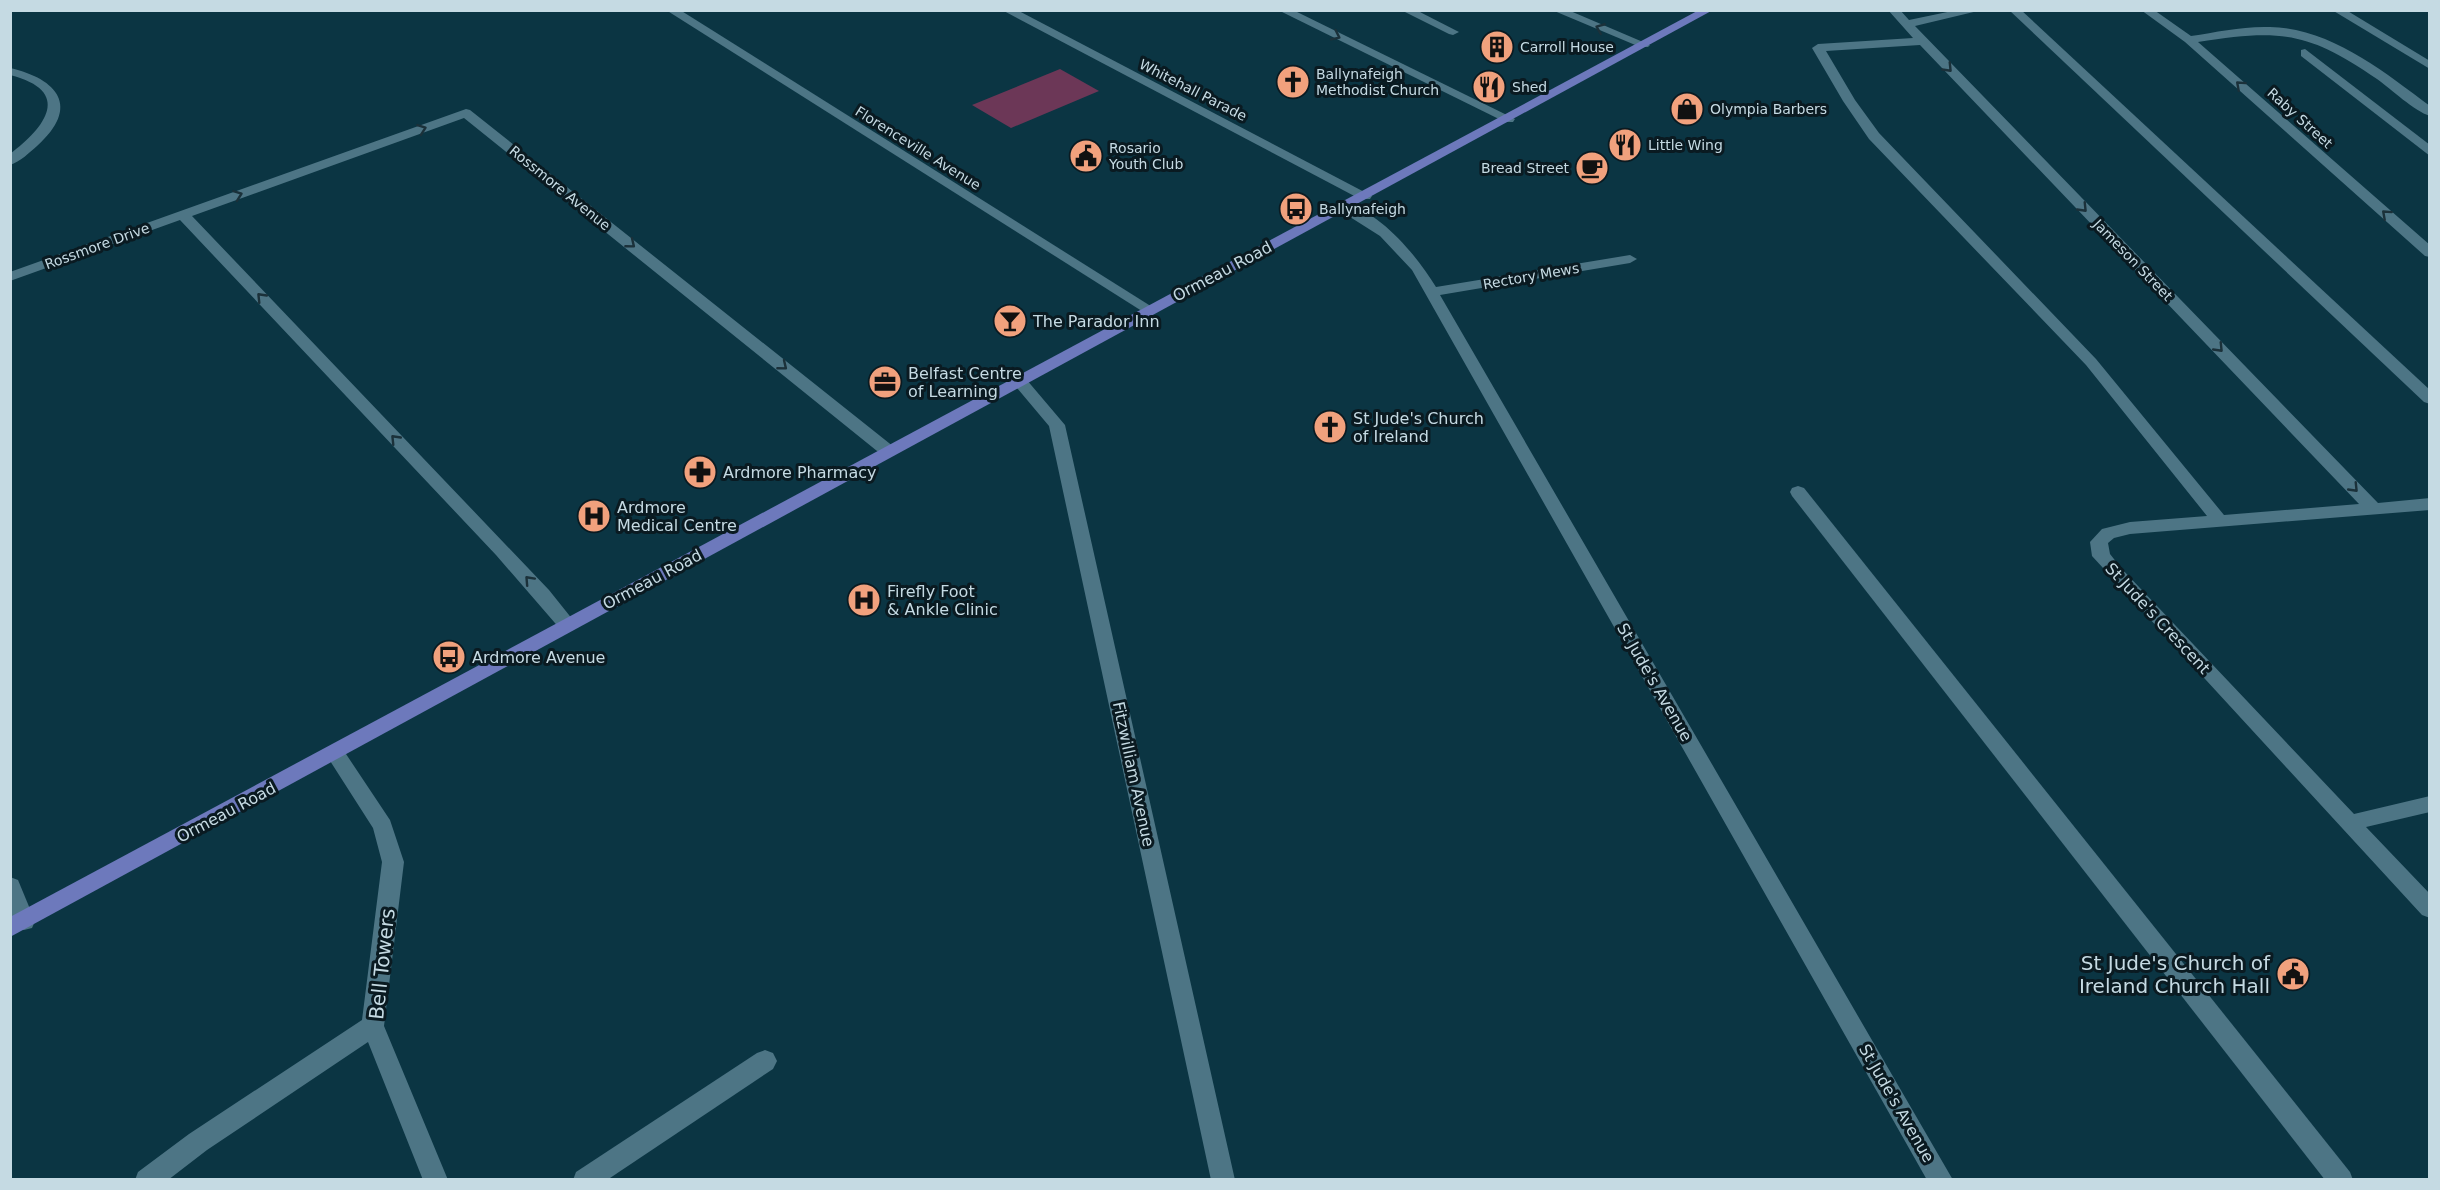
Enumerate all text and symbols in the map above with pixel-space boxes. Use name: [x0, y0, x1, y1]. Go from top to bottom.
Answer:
one-way arrow: [1596, 23, 1607, 35]
one-way arrow: [1329, 28, 1340, 40]
building icon: Carroll House: [1479, 29, 1515, 65]
place label: Carroll House: [1520, 39, 1614, 55]
street label: Whitehall Parade: [1137, 56, 1249, 124]
one-way arrow: [1940, 60, 1951, 71]
church icon: Ballynafeigh Methodist Church: [1275, 64, 1311, 100]
place label: Ballynafeigh Methodist Church: [1316, 66, 1439, 98]
restaurant icon: Shed: [1471, 69, 1507, 105]
place label: Shed: [1512, 79, 1547, 95]
one-way arrow: [2236, 81, 2247, 92]
street label: Raby Street: [2264, 85, 2336, 152]
shop icon: Olympia Barbers: [1669, 91, 1705, 127]
place label: Olympia Barbers: [1710, 101, 1827, 117]
street label: Florenceville Avenue: [852, 103, 984, 193]
one-way arrow: [416, 123, 426, 136]
restaurant icon: Little Wing: [1607, 127, 1643, 163]
place label: Little Wing: [1648, 137, 1723, 153]
public building icon: Rosario Youth Club: [1068, 138, 1104, 174]
place label: Rosario Youth Club: [1108, 140, 1183, 172]
street label: Rossmore Avenue: [506, 142, 614, 234]
cafe icon: Bread Street: [1574, 150, 1610, 186]
place label: Bread Street: [1481, 160, 1570, 176]
one-way arrow: [232, 190, 243, 203]
bus stop icon: Ballynafeigh: [1278, 191, 1314, 227]
place label: Ballynafeigh: [1319, 201, 1406, 217]
one-way arrow: [2076, 201, 2087, 212]
one-way arrow: [2382, 210, 2393, 221]
street label: Jameson Street: [2089, 215, 2176, 304]
street label: Rossmore Drive: [42, 220, 152, 272]
one-way arrow: [624, 237, 635, 248]
street label: Ormeau Road: [1169, 237, 1275, 306]
street label: Rectory Mews: [1482, 260, 1580, 292]
one-way arrow: [257, 294, 268, 304]
bar icon: The Parador Inn: [992, 303, 1028, 339]
place label: The Parador Inn: [1032, 312, 1160, 331]
one-way arrow: [2211, 341, 2222, 352]
one-way arrow: [776, 359, 787, 370]
office icon: Belfast Centre of Learning: [867, 364, 903, 400]
place label: Belfast Centre of Learning: [908, 364, 1022, 401]
church icon: St Jude's Church of Ireland: [1312, 409, 1348, 445]
place label: St Jude's Church of Ireland: [1353, 409, 1484, 446]
one-way arrow: [392, 435, 403, 446]
pharmacy icon: Ardmore Pharmacy: [682, 454, 718, 490]
place label: Ardmore Pharmacy: [723, 463, 876, 482]
one-way arrow: [2347, 482, 2358, 492]
hospital icon: Ardmore Medical Centre: [576, 498, 612, 534]
place label: Ardmore Medical Centre: [617, 498, 737, 535]
street label: Ormeau Road: [599, 545, 705, 614]
street label: St Jude's Crescent: [2101, 559, 2214, 678]
one-way arrow: [526, 577, 537, 588]
hospital icon: Firefly Foot & Ankle Clinic: [846, 582, 882, 618]
place label: Firefly Foot & Ankle Clinic: [887, 582, 998, 619]
street label: St Jude's Avenue: [1613, 620, 1696, 745]
bus stop icon: Ardmore Avenue: [431, 639, 467, 675]
place label: Ardmore Avenue: [472, 648, 605, 667]
street label: Fitzwilliam Avenue: [1109, 700, 1158, 848]
street label: Ormeau Road: [173, 778, 279, 847]
street label: Bell Towers: [364, 907, 400, 1021]
place label: St Jude's Church of Ireland Church Hall: [2079, 951, 2271, 998]
public building icon: St Jude's Church of Ireland Church Hall: [2275, 956, 2311, 992]
street label: St Jude's Avenue: [1855, 1041, 1938, 1166]

